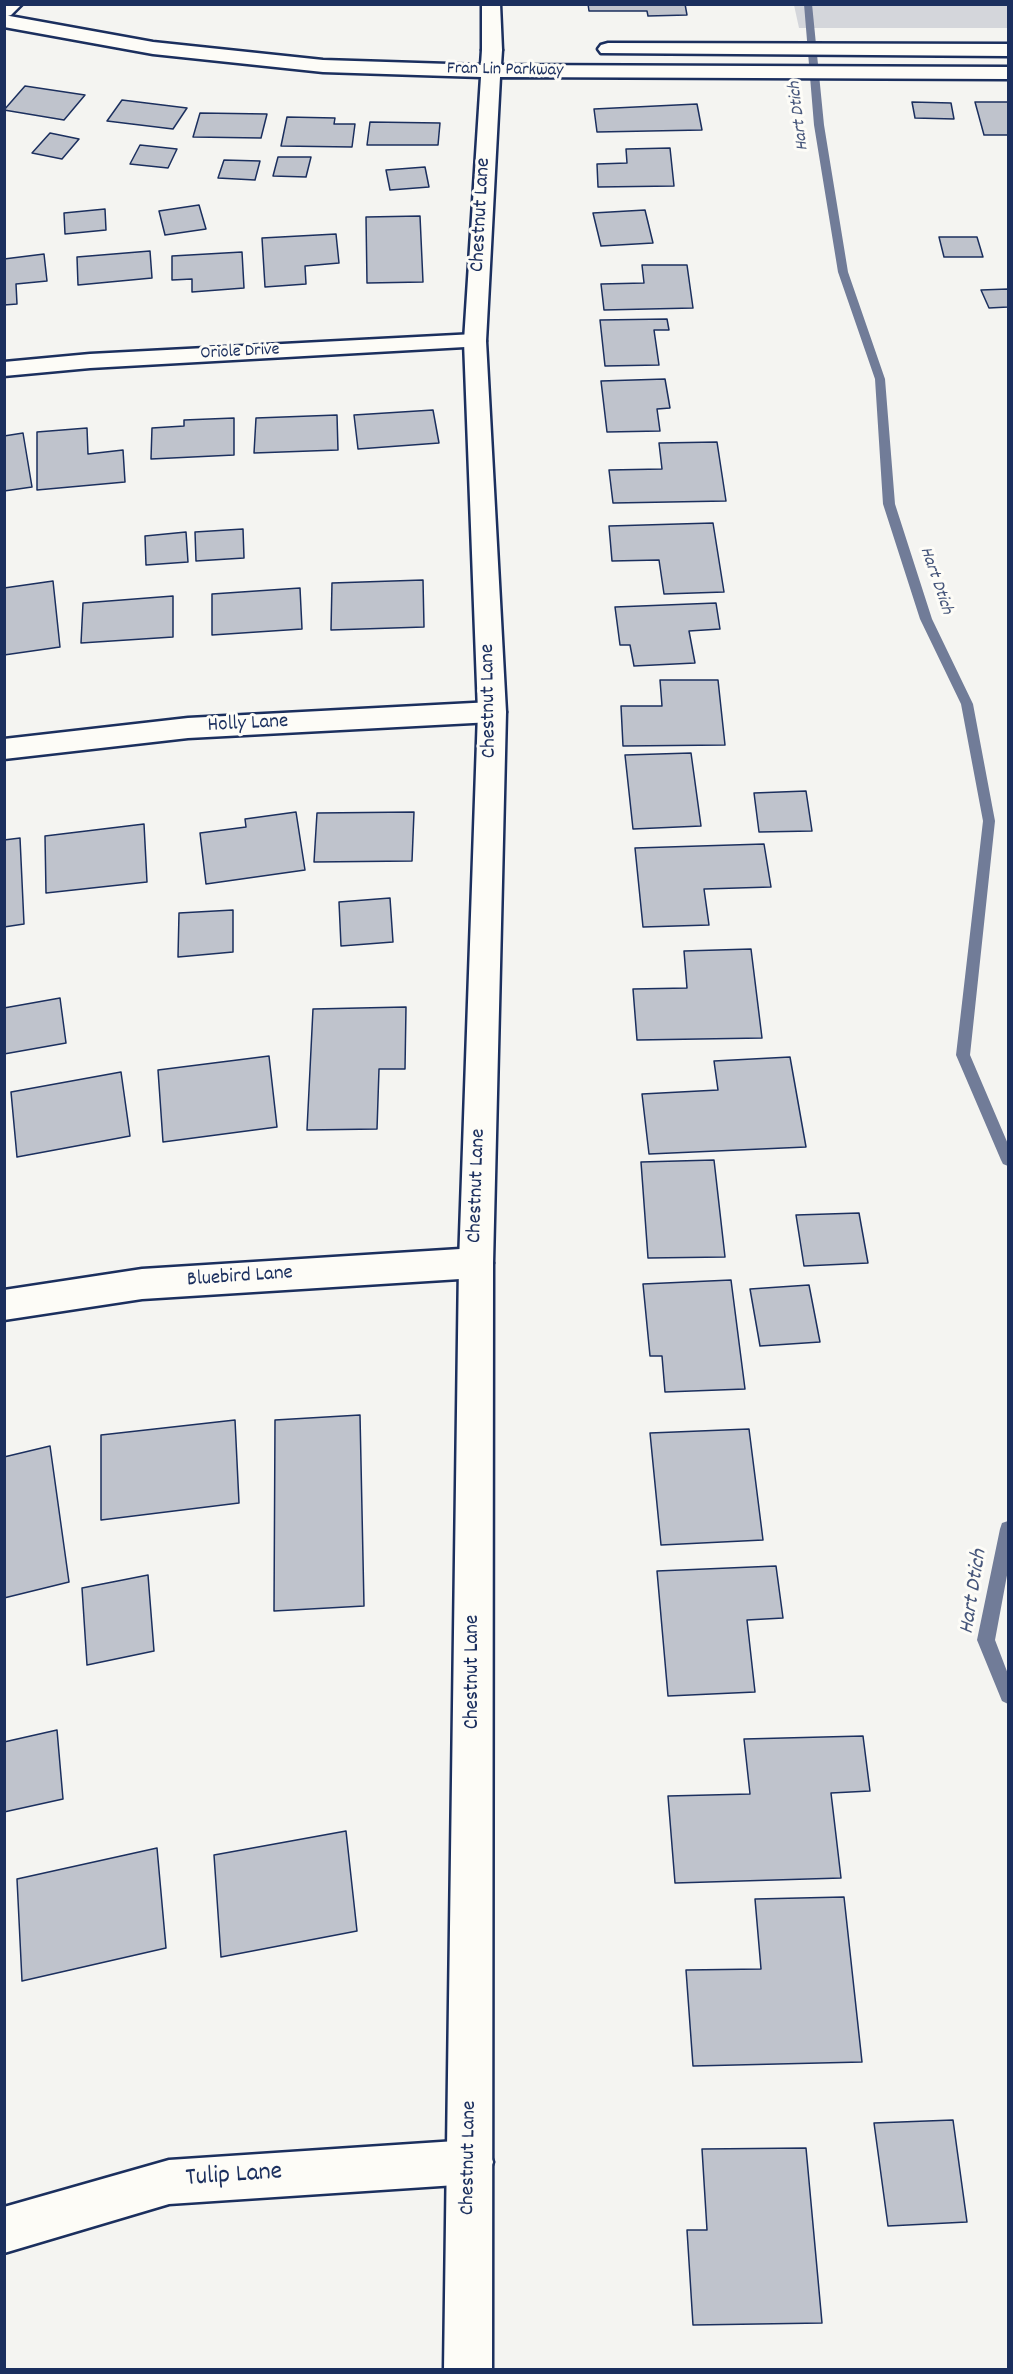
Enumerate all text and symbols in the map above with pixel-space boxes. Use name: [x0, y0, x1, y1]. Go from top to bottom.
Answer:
street label: Fran Lin Parkway: [446, 59, 564, 83]
water label: Hart Dtich: [785, 80, 815, 152]
street label: Chestnut Lane: [466, 157, 498, 273]
street label: Oriole Drive: [200, 340, 280, 366]
water label: Hart Dtich: [913, 544, 957, 618]
street label: Chestnut Lane: [476, 644, 504, 758]
street label: Holly Lane: [207, 710, 289, 740]
street label: Chestnut Lane: [463, 1128, 493, 1244]
street label: Bluebird Lane: [186, 1262, 294, 1294]
water label: Hart Dtich: [955, 1548, 995, 1636]
street label: Chestnut Lane: [461, 1615, 487, 1729]
street label: Chestnut Lane: [456, 2101, 484, 2215]
street label: Tulip Lane: [185, 2158, 283, 2196]

